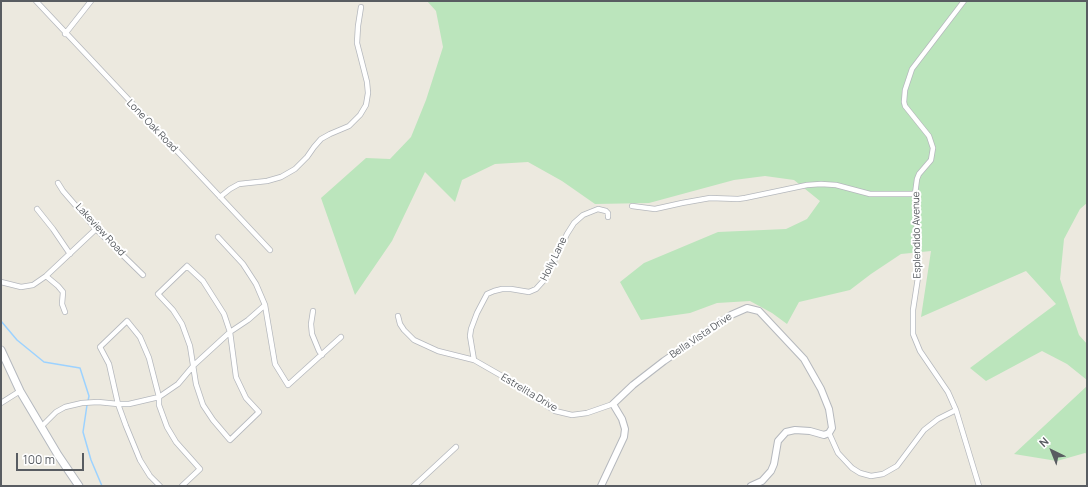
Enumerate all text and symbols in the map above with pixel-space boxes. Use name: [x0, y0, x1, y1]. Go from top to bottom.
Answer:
street label: Lone Oak Road: [124, 97, 180, 155]
street label: Esplendido Avenue: [910, 191, 924, 279]
street label: Lakeview Road: [73, 201, 127, 259]
street label: Holly Lane: [538, 235, 570, 283]
street label: Bella Vista Drive: [668, 311, 734, 361]
street label: Estrelita Drive: [499, 371, 559, 415]
north arrow: [1032, 431, 1072, 471]
text: N: [1035, 434, 1051, 450]
scale bar: [18, 445, 86, 471]
text: 100 m: [23, 451, 55, 468]

